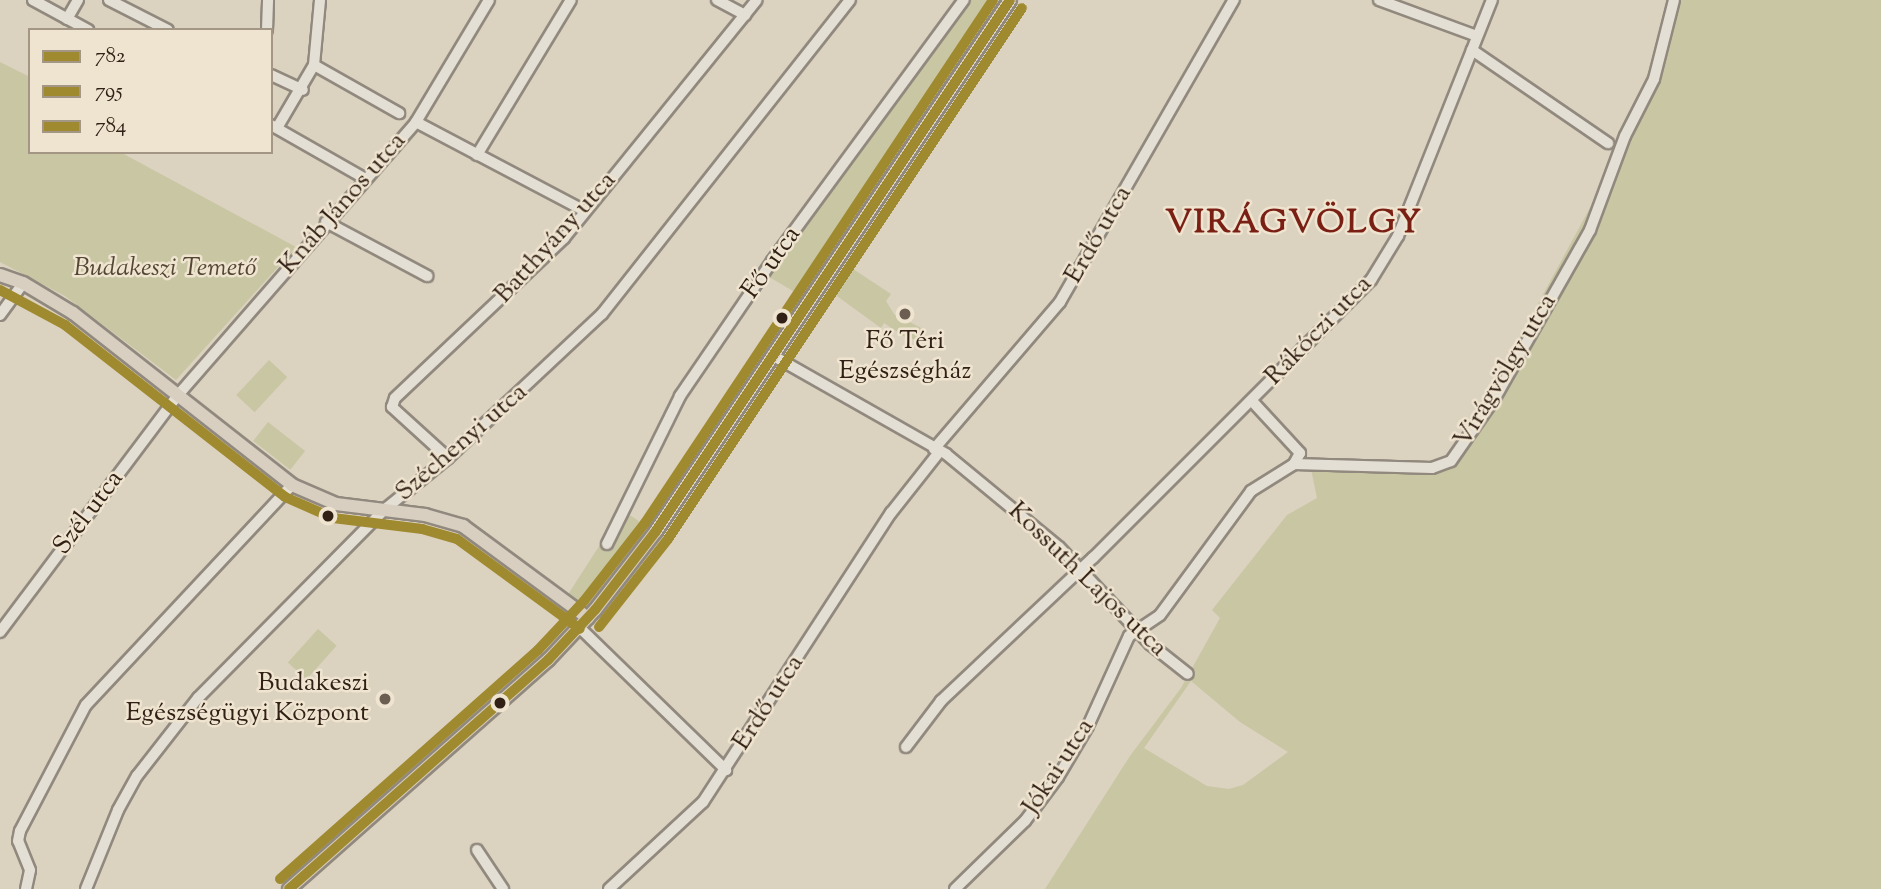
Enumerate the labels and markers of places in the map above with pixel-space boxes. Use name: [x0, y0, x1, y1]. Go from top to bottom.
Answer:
marker: Fő Téri Egészségház: [895, 304, 915, 324]
unlabelled marker: [775, 311, 789, 325]
place label: Fő Téri Egészségház: [839, 326, 971, 388]
unlabelled marker: [321, 509, 335, 523]
place label: Budakeszi Egészségügyi Központ: [126, 668, 369, 730]
marker: Budakeszi Egészségügyi Központ: [375, 689, 395, 709]
unlabelled marker: [493, 696, 507, 710]

